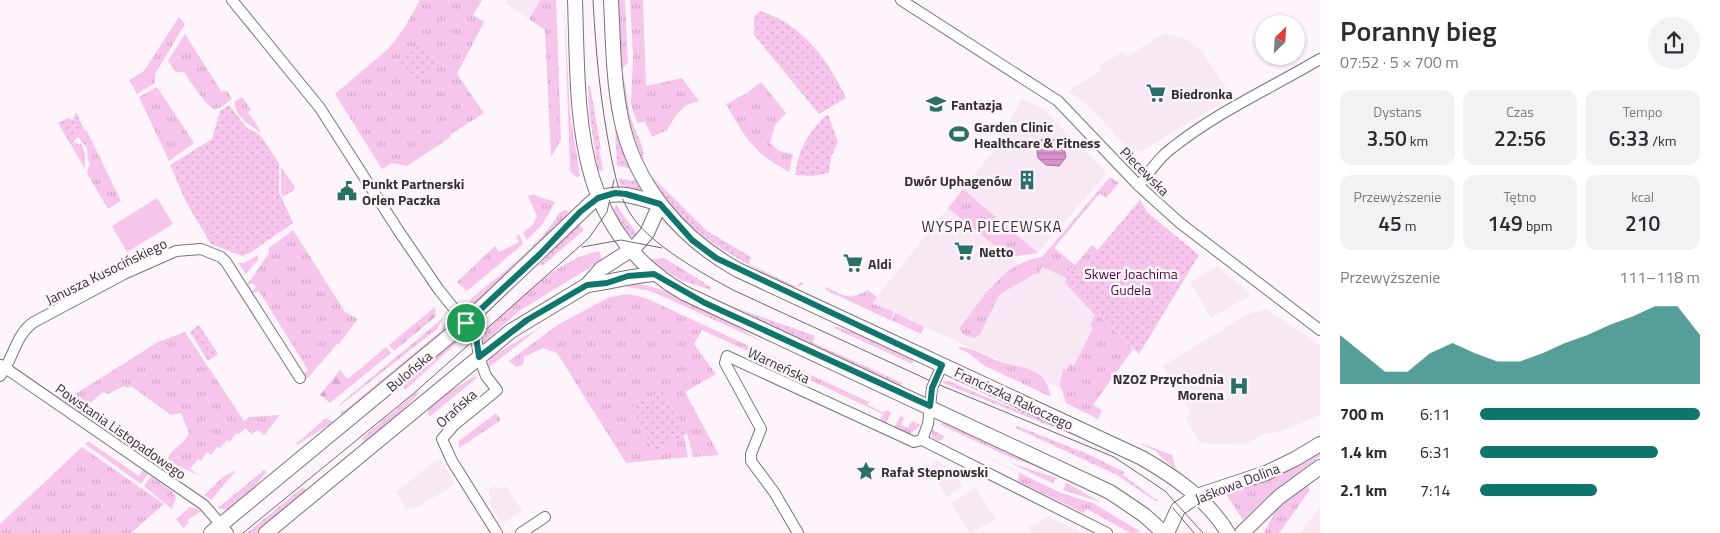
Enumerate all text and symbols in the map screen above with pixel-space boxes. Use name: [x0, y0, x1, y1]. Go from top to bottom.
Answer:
text: Poranny bieg: [1340, 9, 1497, 52]
north arrow: [1255, 15, 1305, 65]
map controls: [1255, 15, 1305, 65]
button: share: [1648, 17, 1700, 69]
text: 07:52 · 5 × 700 m: [1340, 50, 1459, 74]
supermarket icon: Biedronka: [1145, 82, 1167, 104]
place label: Biedronka: [1171, 83, 1233, 104]
school or university icon: Fantazja: [925, 93, 947, 115]
place label: Fantazja: [951, 94, 1002, 115]
text: Dystans: [1373, 101, 1421, 122]
text: Czas: [1506, 101, 1534, 122]
text: Tempo: [1623, 101, 1662, 122]
place label: Garden Clinic Healthcare & Fitness: [974, 116, 1101, 153]
text: 3.50: [1366, 122, 1407, 154]
text: 22:56: [1494, 122, 1546, 154]
text: 6:33: [1609, 122, 1649, 154]
sports icon: Garden Clinic Healthcare & Fitness: [948, 123, 970, 145]
text: km: [1407, 130, 1428, 151]
text: /km: [1649, 130, 1676, 151]
street label: Piecewska: [1116, 142, 1174, 200]
building icon: Dwór Uphagenów: [1016, 169, 1038, 191]
place label: Dwór Uphagenów: [904, 170, 1012, 191]
place label: Punkt Partnerski Orlen Paczka: [362, 173, 464, 210]
public building icon: Punkt Partnerski Orlen Paczka: [336, 180, 358, 202]
text: Przewyższenie: [1353, 186, 1441, 207]
text: Tętno: [1504, 186, 1536, 207]
text: kcal: [1631, 186, 1654, 207]
text: 45: [1378, 207, 1402, 239]
text: 149: [1488, 207, 1523, 239]
text: 210: [1625, 207, 1660, 239]
district label: WYSPA PIECEWSKA: [921, 215, 1063, 238]
text: m: [1402, 215, 1416, 236]
text: bpm: [1523, 215, 1552, 236]
street label: Janusza Kusocińskiego: [42, 232, 170, 310]
supermarket icon: Netto: [953, 240, 975, 262]
place label: Netto: [979, 241, 1013, 262]
supermarket icon: Aldi: [842, 252, 864, 274]
place label: Aldi: [868, 253, 892, 274]
park label: Skwer Joachima Gudela: [1084, 263, 1178, 300]
text: Przewyższenie: [1340, 265, 1440, 289]
text: 111–118 m: [1619, 265, 1700, 289]
pin: [445, 302, 487, 344]
icon: arrive: [452, 309, 480, 337]
street label: Warneńska: [744, 341, 814, 389]
street label: Bulońska: [381, 345, 437, 397]
street label: Franciszka Rakoczego: [951, 361, 1077, 435]
place label: NZOZ Przychodnia Morena: [1113, 368, 1224, 405]
hospital icon: NZOZ Przychodnia Morena: [1228, 375, 1250, 397]
street label: Powstania Listopadowego: [51, 378, 191, 484]
street label: Orańska: [431, 384, 481, 432]
text: 700 m: [1340, 402, 1384, 426]
text: 6:11: [1420, 402, 1450, 426]
text: 1.4 km: [1340, 440, 1387, 464]
text: 6:31: [1420, 440, 1450, 464]
street label: Jaśkowa Dolina: [1192, 457, 1282, 509]
place icon: Rafał Stepnowski: [855, 460, 877, 482]
place label: Rafał Stepnowski: [881, 461, 988, 482]
text: 2.1 km: [1340, 478, 1387, 502]
text: 7:14: [1420, 478, 1450, 502]

